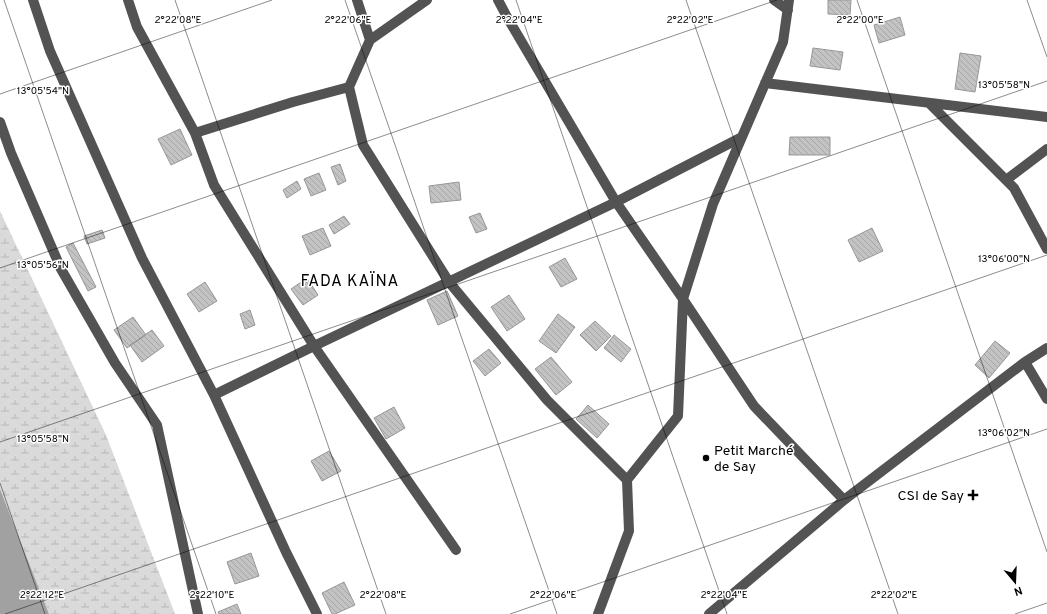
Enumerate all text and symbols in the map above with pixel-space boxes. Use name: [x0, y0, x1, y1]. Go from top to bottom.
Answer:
text: 2°22'08"E: [154, 14, 202, 27]
text: 2°22'06"E: [324, 14, 372, 27]
text: 2°22'04"E: [495, 14, 543, 27]
text: 2°22'02"E: [666, 14, 714, 27]
text: 2°22'00"E: [836, 14, 884, 27]
text: 13°05'58"N: [978, 79, 1030, 92]
text: 13°05'54"N: [17, 85, 69, 98]
text: 13°06'00"N: [978, 253, 1030, 266]
text: 13°05'56"N: [17, 259, 69, 272]
district label: FADA KAÏNA: [301, 271, 399, 292]
text: 13°06'02"N: [978, 427, 1030, 440]
text: 13°05'58"N: [17, 433, 69, 446]
place label: Petit Marché de Say: [714, 443, 794, 476]
marker: Petit Marché de Say: [701, 453, 711, 463]
place label: CSI de Say: [898, 488, 964, 505]
marker: CSI de Say: [967, 489, 979, 501]
north arrow: [995, 562, 1035, 602]
text: N: [1012, 583, 1024, 598]
text: 2°22'12"E: [20, 589, 64, 602]
text: 2°22'10"E: [190, 589, 234, 602]
text: 2°22'08"E: [359, 589, 407, 602]
text: 2°22'06"E: [529, 589, 577, 602]
text: 2°22'04"E: [700, 589, 748, 602]
text: 2°22'02"E: [870, 589, 918, 602]

